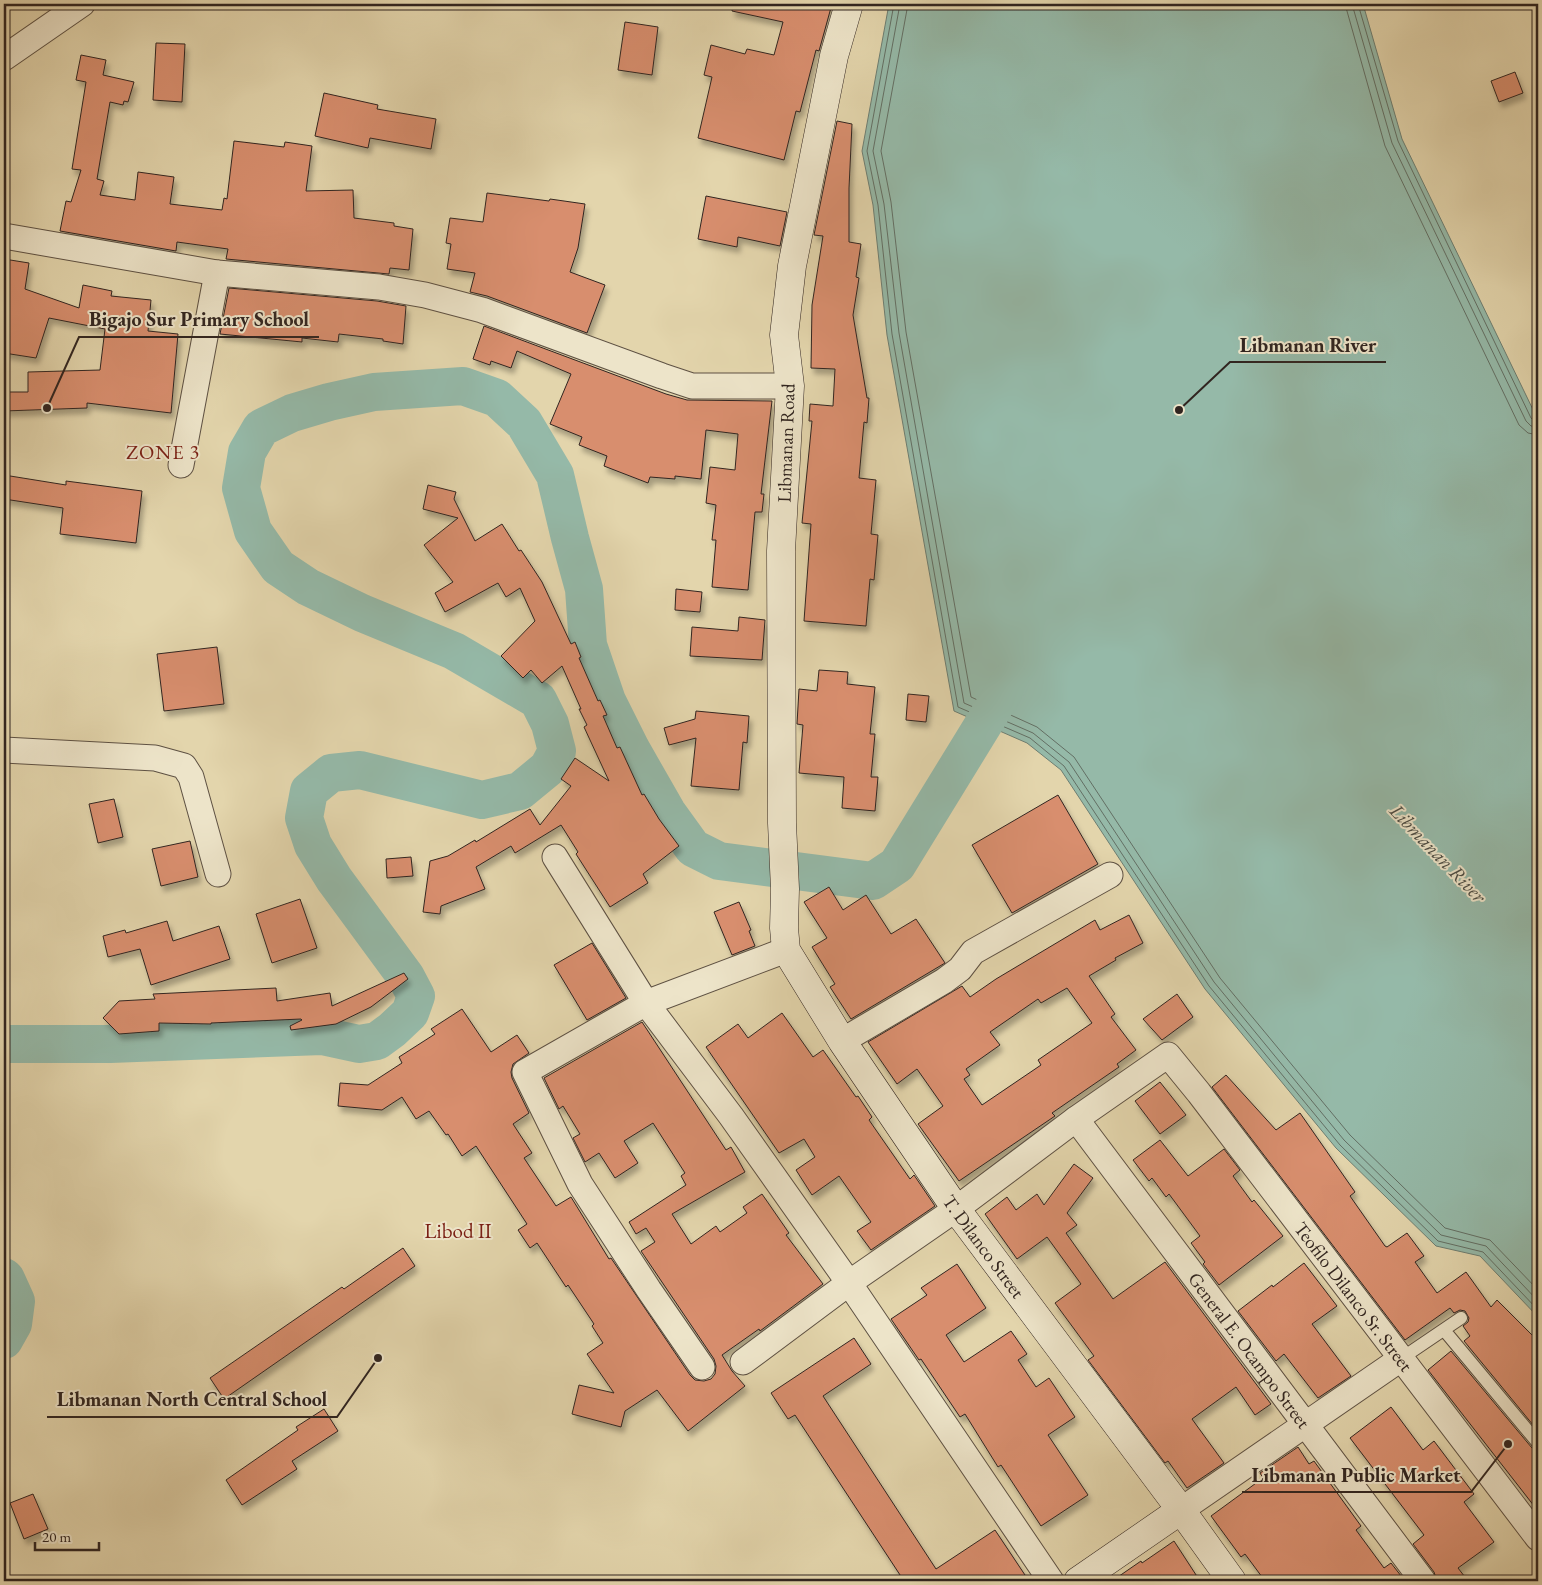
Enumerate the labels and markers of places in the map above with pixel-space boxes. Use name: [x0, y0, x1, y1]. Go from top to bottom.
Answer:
callout: Bigajo Sur Primary School: [79, 302, 319, 337]
callout: Libmanan River: [1230, 327, 1386, 362]
callout: Libmanan North Central School: [47, 1382, 337, 1417]
callout: Libmanan Public Market: [1242, 1457, 1471, 1492]

